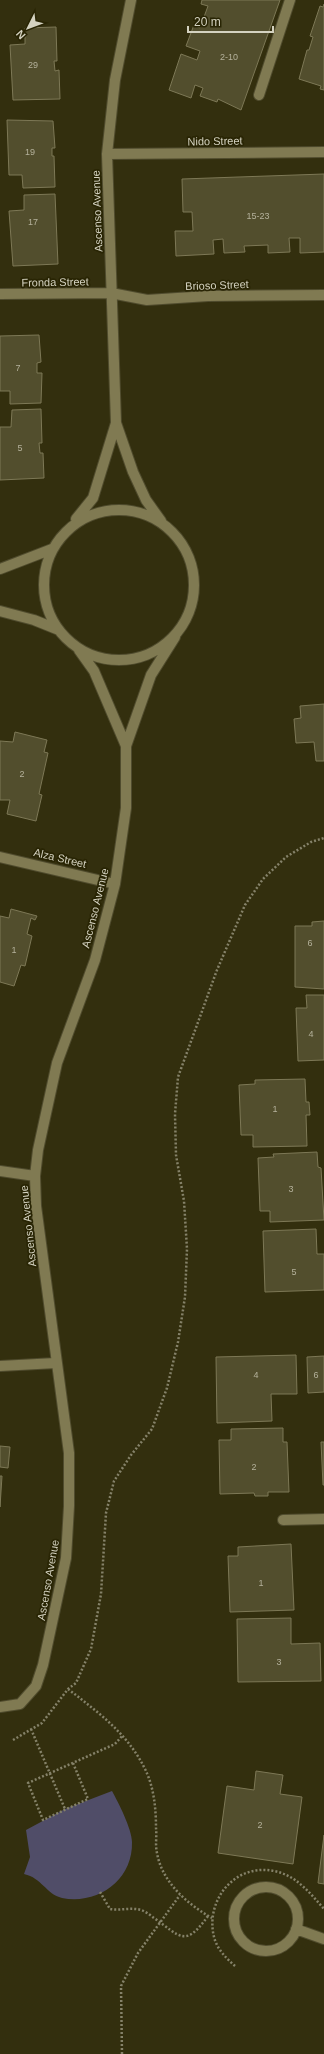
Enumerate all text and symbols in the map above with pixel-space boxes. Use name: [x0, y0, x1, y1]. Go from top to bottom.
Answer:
north arrow: [8, 8, 48, 48]
scale bar: [188, 8, 273, 34]
text: 20 m: [194, 15, 221, 29]
text: N: [13, 28, 28, 42]
house number: 2-10: [220, 52, 238, 62]
house number: 29: [28, 60, 38, 70]
street label: Nido Street: [187, 135, 243, 147]
house number: 19: [25, 147, 35, 157]
street label: Ascenso Avenue: [90, 170, 104, 252]
house number: 15-23: [246, 211, 270, 221]
house number: 17: [28, 217, 38, 227]
street label: Fronda Street: [21, 275, 89, 289]
street label: Brioso Street: [185, 278, 249, 292]
house number: 7: [15, 363, 21, 373]
house number: 5: [17, 443, 23, 453]
house number: 2: [19, 769, 25, 779]
street label: Alza Street: [32, 846, 88, 870]
street label: Ascenso Avenue: [79, 867, 111, 949]
house number: 6: [307, 938, 313, 948]
house number: 1: [11, 945, 17, 955]
house number: 4: [308, 1029, 314, 1039]
house number: 1: [272, 1104, 278, 1114]
house number: 3: [288, 1184, 294, 1194]
street label: Ascenso Avenue: [18, 1185, 38, 1267]
house number: 5: [291, 1267, 297, 1277]
house number: 4: [253, 1370, 259, 1380]
house number: 6: [313, 1370, 319, 1380]
house number: 2: [251, 1462, 257, 1472]
street label: Ascenso Avenue: [35, 1539, 61, 1621]
house number: 1: [258, 1578, 264, 1588]
house number: 3: [276, 1657, 282, 1667]
house number: 2: [257, 1820, 263, 1830]

